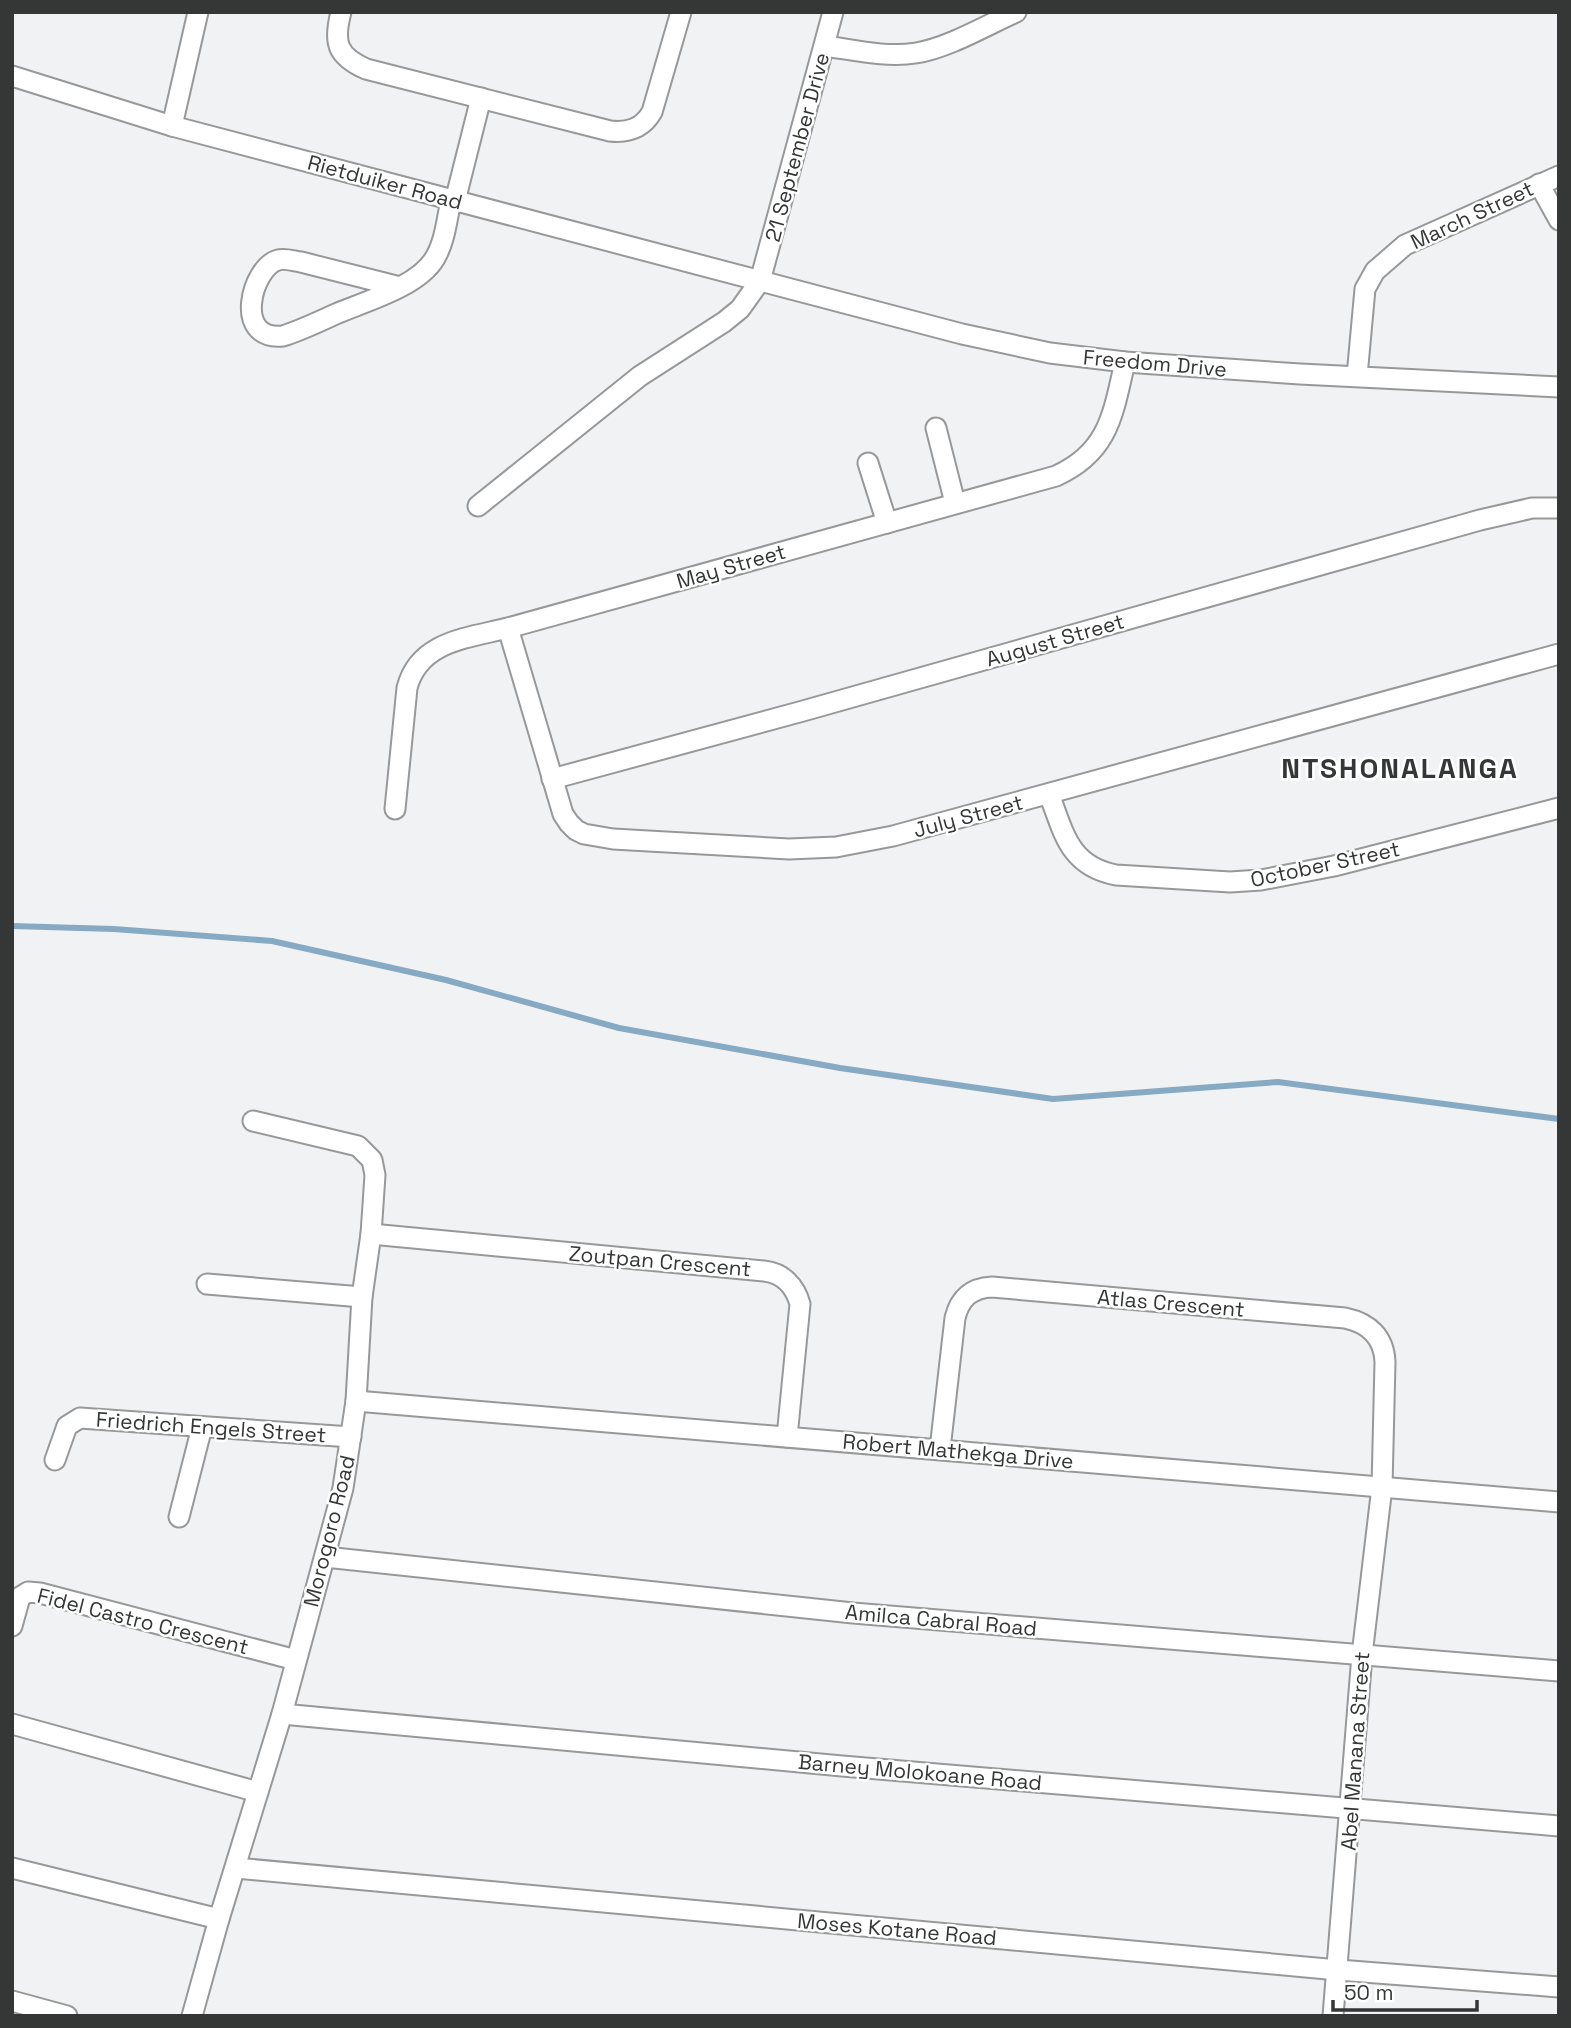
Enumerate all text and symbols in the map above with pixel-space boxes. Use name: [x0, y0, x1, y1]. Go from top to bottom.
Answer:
street label: 21 September Drive: [759, 50, 835, 244]
street label: Rietduiker Road: [305, 148, 465, 216]
street label: March Street: [1406, 175, 1538, 255]
street label: Freedom Drive: [1082, 343, 1228, 383]
street label: May Street: [673, 538, 789, 594]
street label: August Street: [983, 607, 1127, 673]
district label: NTSHONALANGA: [1281, 750, 1519, 786]
street label: July Street: [910, 788, 1026, 844]
street label: October Street: [1248, 835, 1402, 893]
street label: Zoutpan Crescent: [568, 1240, 752, 1282]
street label: Atlas Crescent: [1096, 1283, 1246, 1323]
street label: Friedrich Engels Street: [95, 1405, 327, 1449]
street label: Robert Mathekga Drive: [841, 1427, 1075, 1475]
street label: Morogoro Road: [297, 1452, 361, 1610]
street label: Fidel Castro Crescent: [35, 1582, 251, 1660]
street label: Amilca Cabral Road: [844, 1598, 1038, 1642]
street label: Abel Manana Street: [1335, 1651, 1375, 1851]
street label: Barney Molokoane Road: [797, 1748, 1043, 1796]
street label: Moses Kotane Road: [796, 1907, 998, 1951]
scale bar: [1333, 1968, 1476, 2012]
text: 50 m: [1344, 1979, 1394, 2006]

